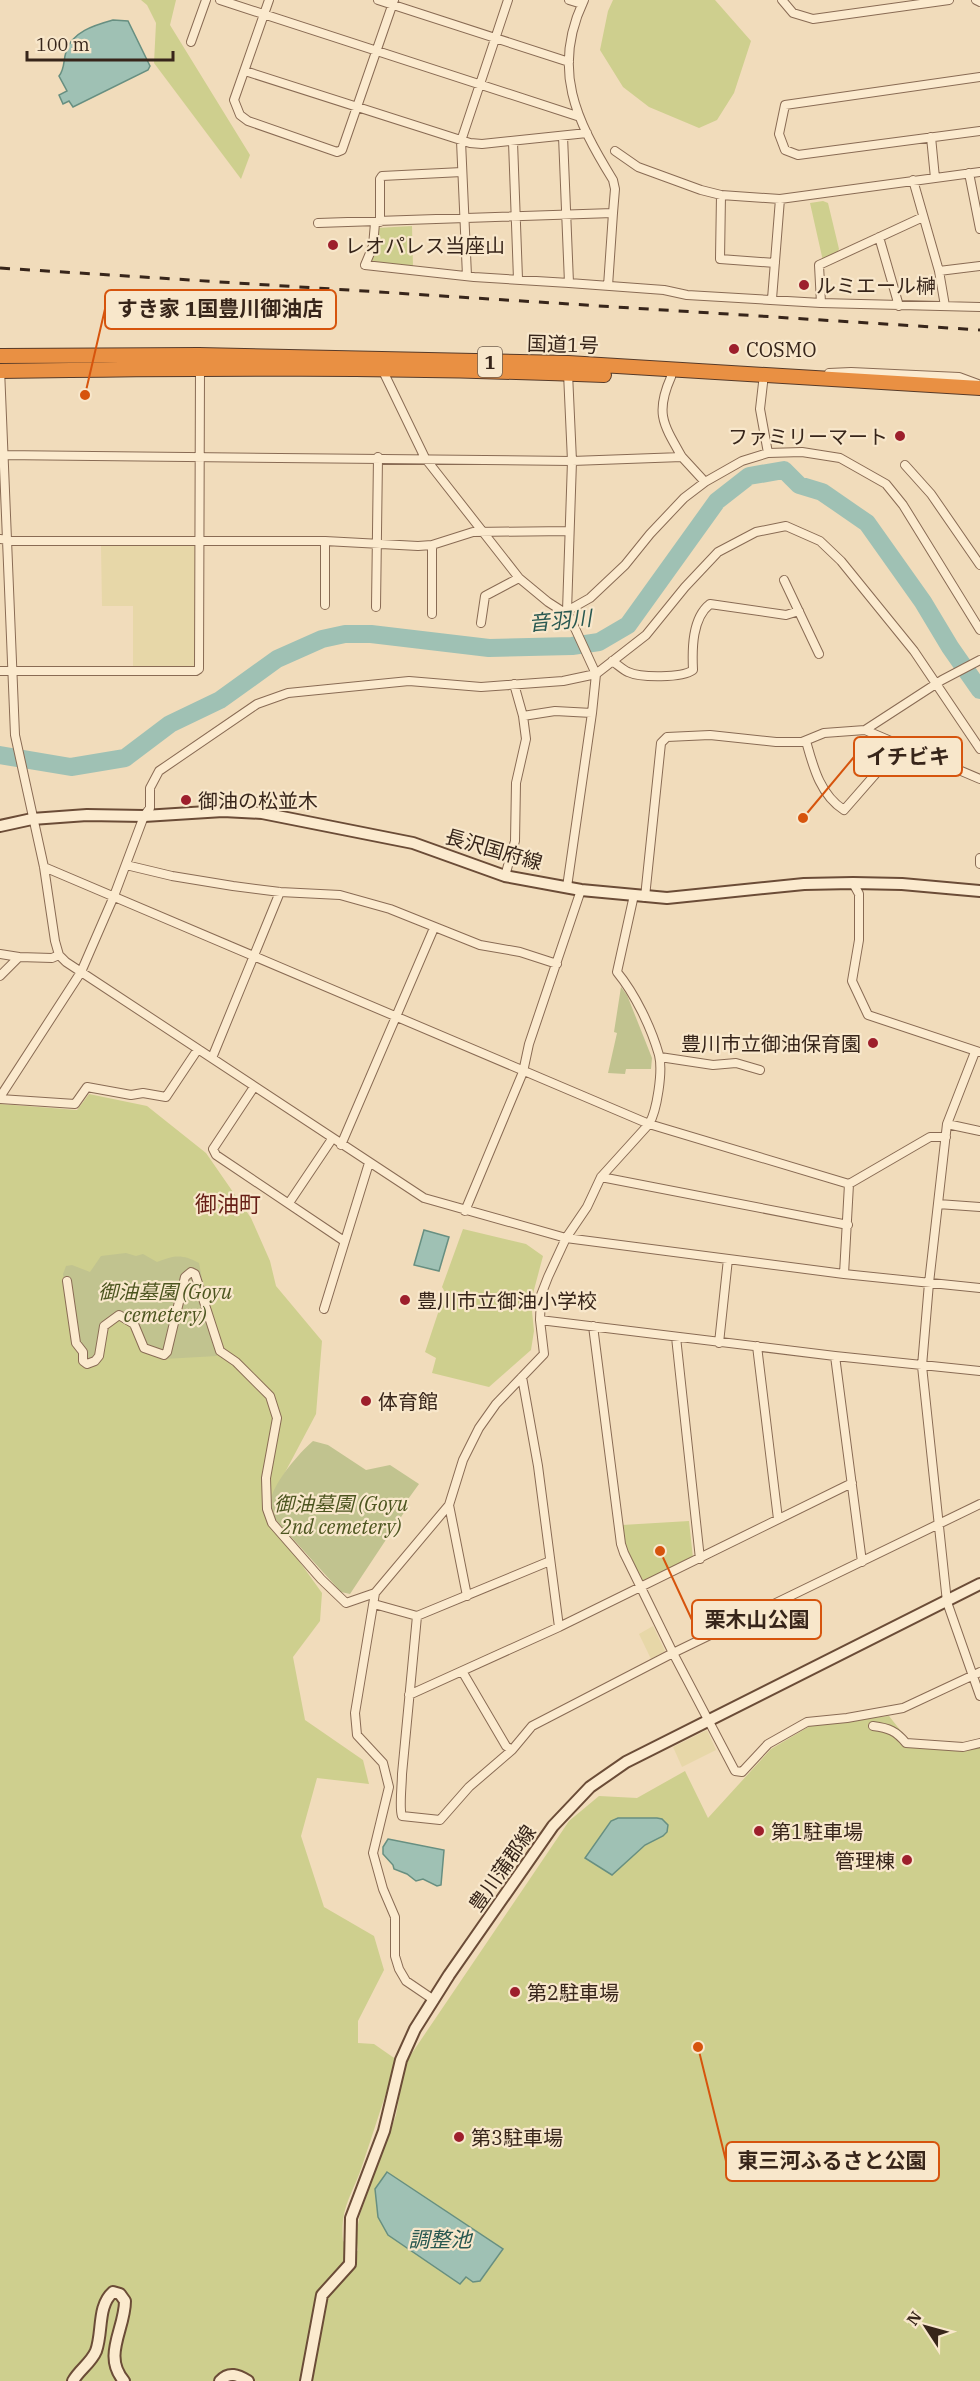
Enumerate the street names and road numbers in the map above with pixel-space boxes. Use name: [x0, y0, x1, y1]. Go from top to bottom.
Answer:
street label: 国道1号: [527, 329, 599, 359]
road number: 1: [478, 347, 502, 377]
street label: 長沢国府線: [442, 822, 546, 876]
street label: 豊川蒲郡線: [462, 1819, 542, 1917]

